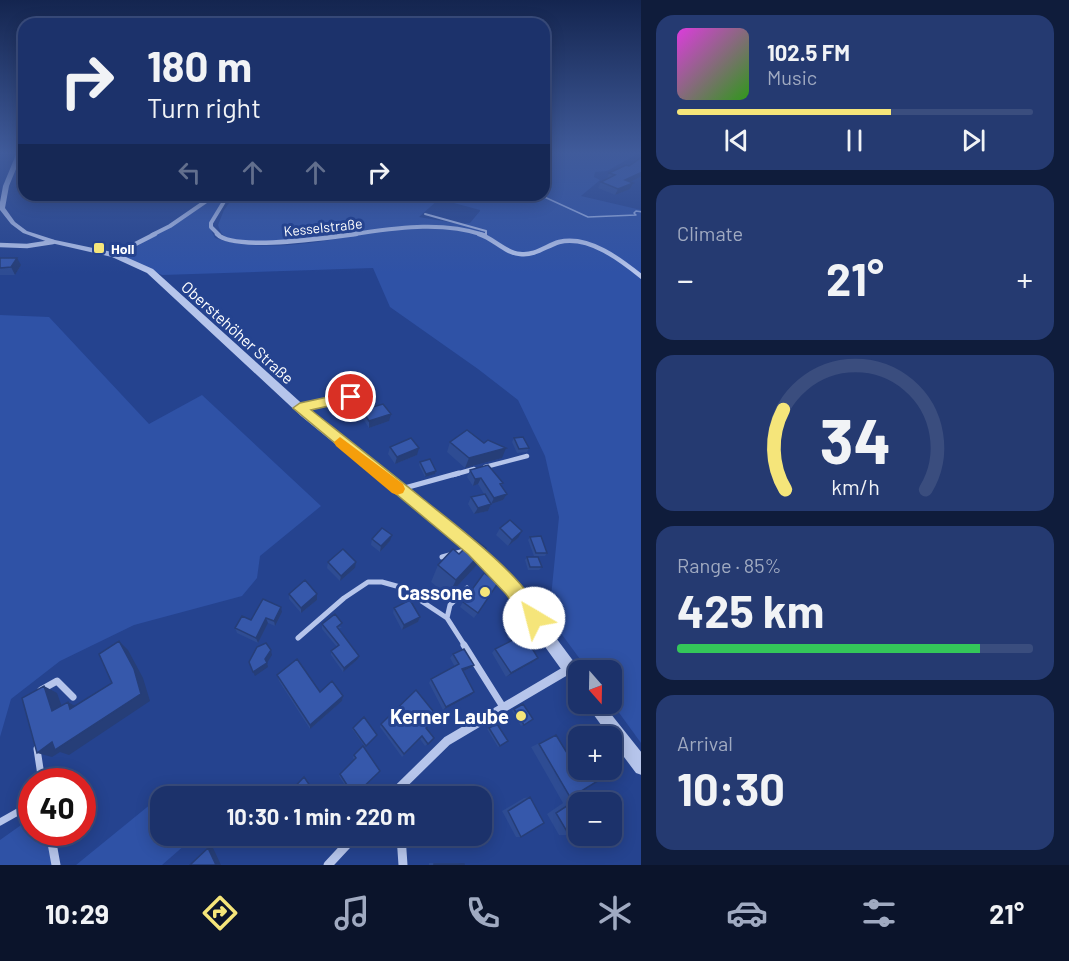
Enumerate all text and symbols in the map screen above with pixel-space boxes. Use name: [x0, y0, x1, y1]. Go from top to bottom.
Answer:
text: 102.5 FM: [767, 39, 850, 65]
text: 180 m: [147, 40, 252, 90]
icon: right: [48, 42, 126, 120]
text: Music: [767, 65, 817, 89]
text: Turn right: [147, 91, 261, 123]
icon: previous: [720, 124, 753, 157]
icon: pause: [838, 124, 871, 157]
icon: next: [957, 124, 990, 157]
icon: left: [173, 156, 206, 189]
icon: ahead: [236, 156, 269, 189]
icon: ahead: [299, 156, 332, 189]
icon: right: [362, 156, 395, 189]
street label: Kesselstraße: [283, 214, 363, 240]
text: Climate: [677, 221, 743, 245]
place label: Holl: [111, 240, 134, 257]
marker: Holl: [92, 241, 106, 255]
text: 21°: [826, 251, 884, 305]
text: −: [677, 259, 694, 299]
text: +: [1017, 259, 1033, 299]
street label: Oberstehöher Straße: [178, 277, 298, 387]
pin: [325, 371, 376, 422]
icon: arrive: [334, 380, 367, 413]
text: 34: [819, 402, 891, 476]
text: km/h: [831, 474, 879, 499]
text: Range · 85%: [677, 553, 781, 577]
place label: Cassone: [397, 580, 473, 604]
text: 425 km: [677, 583, 824, 637]
marker: Cassone: [478, 585, 492, 599]
position arrow: [502, 586, 566, 650]
north arrow: [568, 660, 622, 714]
map controls: [568, 660, 622, 846]
place label: Kerner Laube: [390, 704, 509, 728]
marker: Kerner Laube: [514, 709, 528, 723]
button: +: [568, 726, 622, 780]
text: Arrival: [677, 731, 733, 755]
text: 10:30: [677, 761, 785, 815]
speed limit sign: 40: [18, 768, 96, 846]
button: −: [568, 792, 622, 846]
text: 10:30 · 1 min · 220 m: [227, 803, 415, 829]
icon: directions: [199, 892, 241, 934]
icon: music: [331, 892, 373, 934]
icon: phone: [462, 892, 504, 934]
icon: climate: [594, 892, 636, 934]
icon: car: [726, 892, 768, 934]
icon: filters: [858, 892, 900, 934]
text: 10:29: [45, 897, 109, 929]
text: 21°: [989, 897, 1024, 929]

